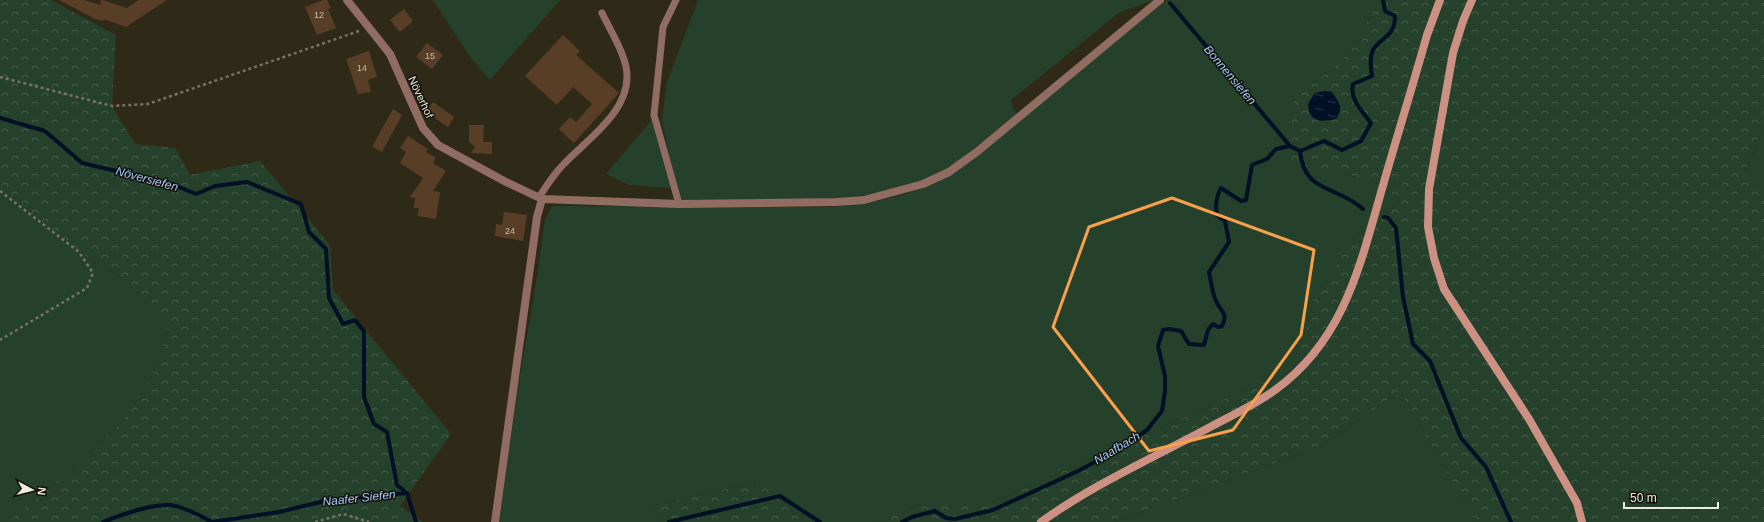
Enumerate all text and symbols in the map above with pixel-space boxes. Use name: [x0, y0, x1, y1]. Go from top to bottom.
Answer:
house number: 12: [314, 10, 324, 20]
water label: Bonnensiefen: [1201, 42, 1259, 108]
house number: 15: [425, 51, 435, 61]
house number: 14: [357, 63, 367, 73]
street label: Növerhof: [406, 74, 436, 121]
water label: Növersiefen: [114, 164, 180, 194]
house number: 24: [505, 226, 515, 236]
water label: Naafbach: [1091, 429, 1143, 467]
north arrow: [12, 470, 52, 510]
scale bar: [1624, 484, 1718, 510]
text: N: [35, 487, 48, 496]
water label: Naafer Siefen: [322, 487, 397, 509]
text: 50 m: [1630, 491, 1657, 505]

